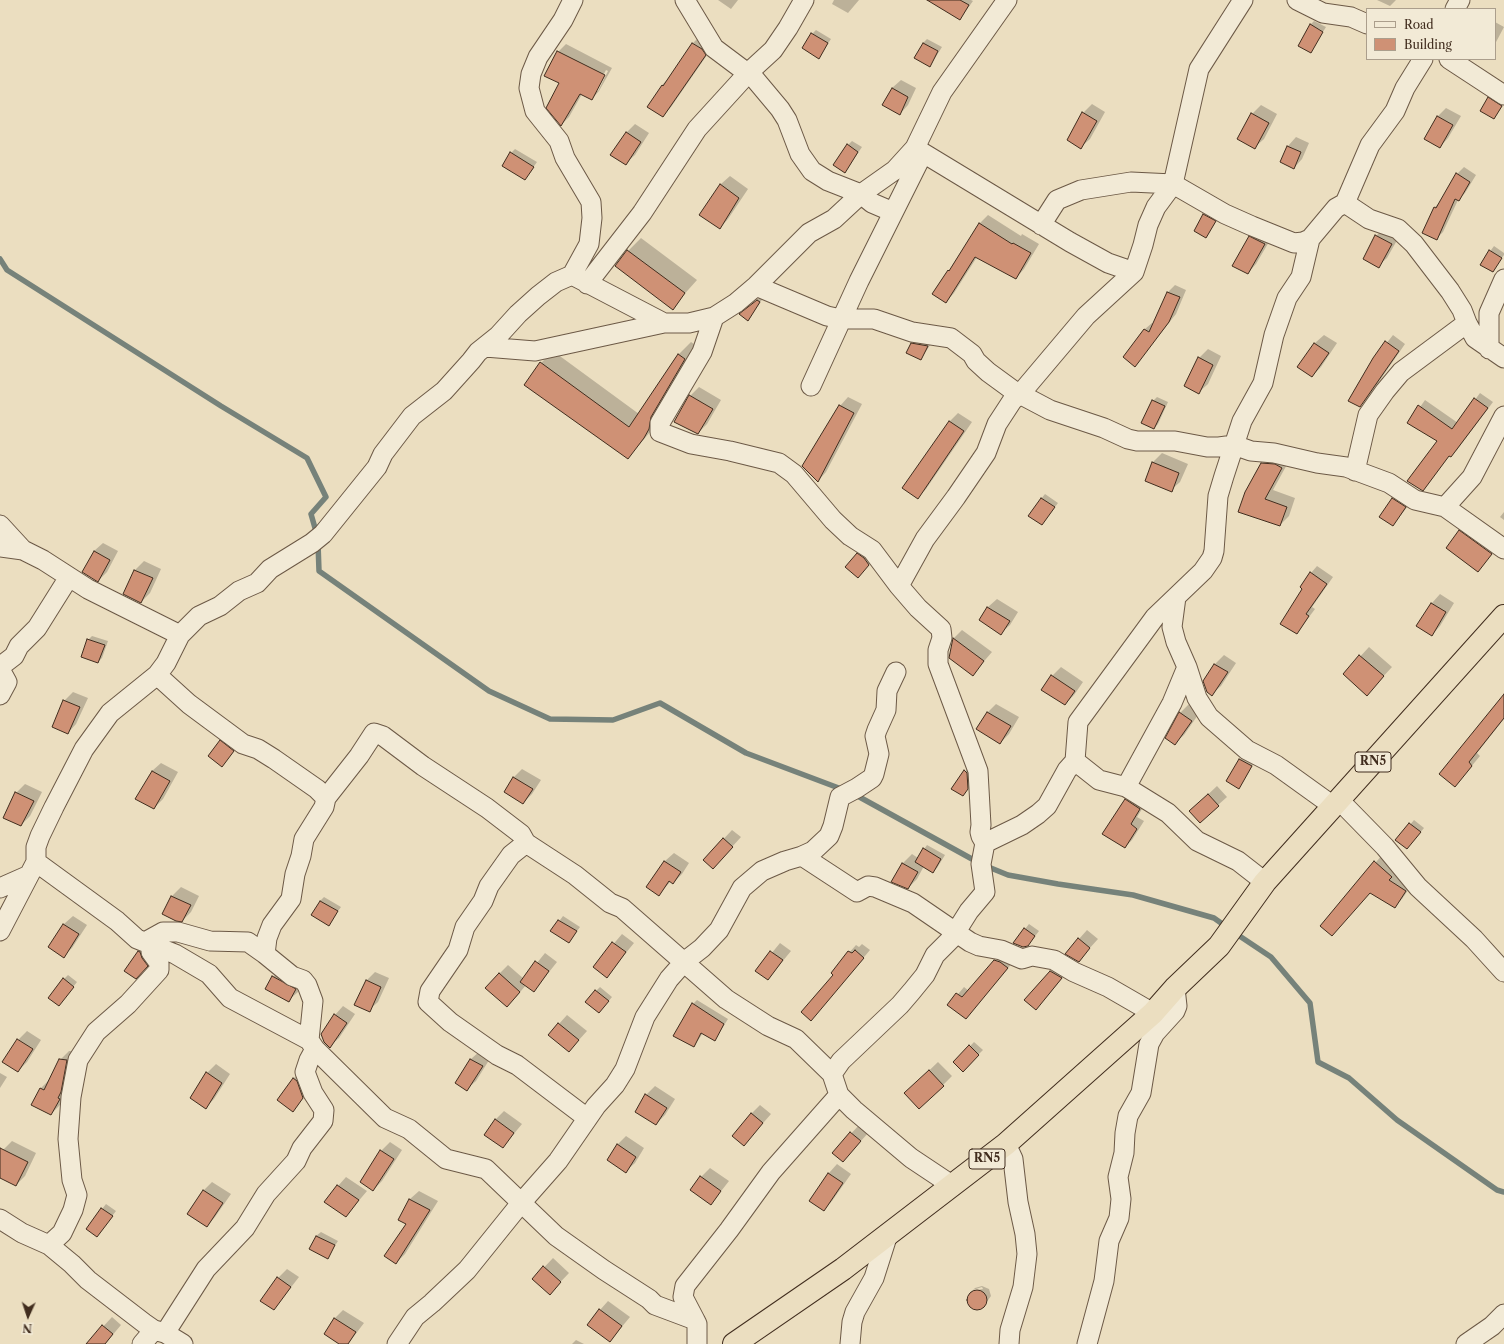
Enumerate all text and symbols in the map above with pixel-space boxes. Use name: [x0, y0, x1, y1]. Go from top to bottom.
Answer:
legend: [1366, 8, 1496, 60]
text: Road: [1404, 17, 1434, 32]
text: Building: [1404, 37, 1452, 52]
road number: RN5: [1355, 752, 1391, 772]
road number: RN5: [969, 1149, 1005, 1169]
north arrow: [8, 1296, 48, 1336]
text: N: [22, 1321, 33, 1335]

